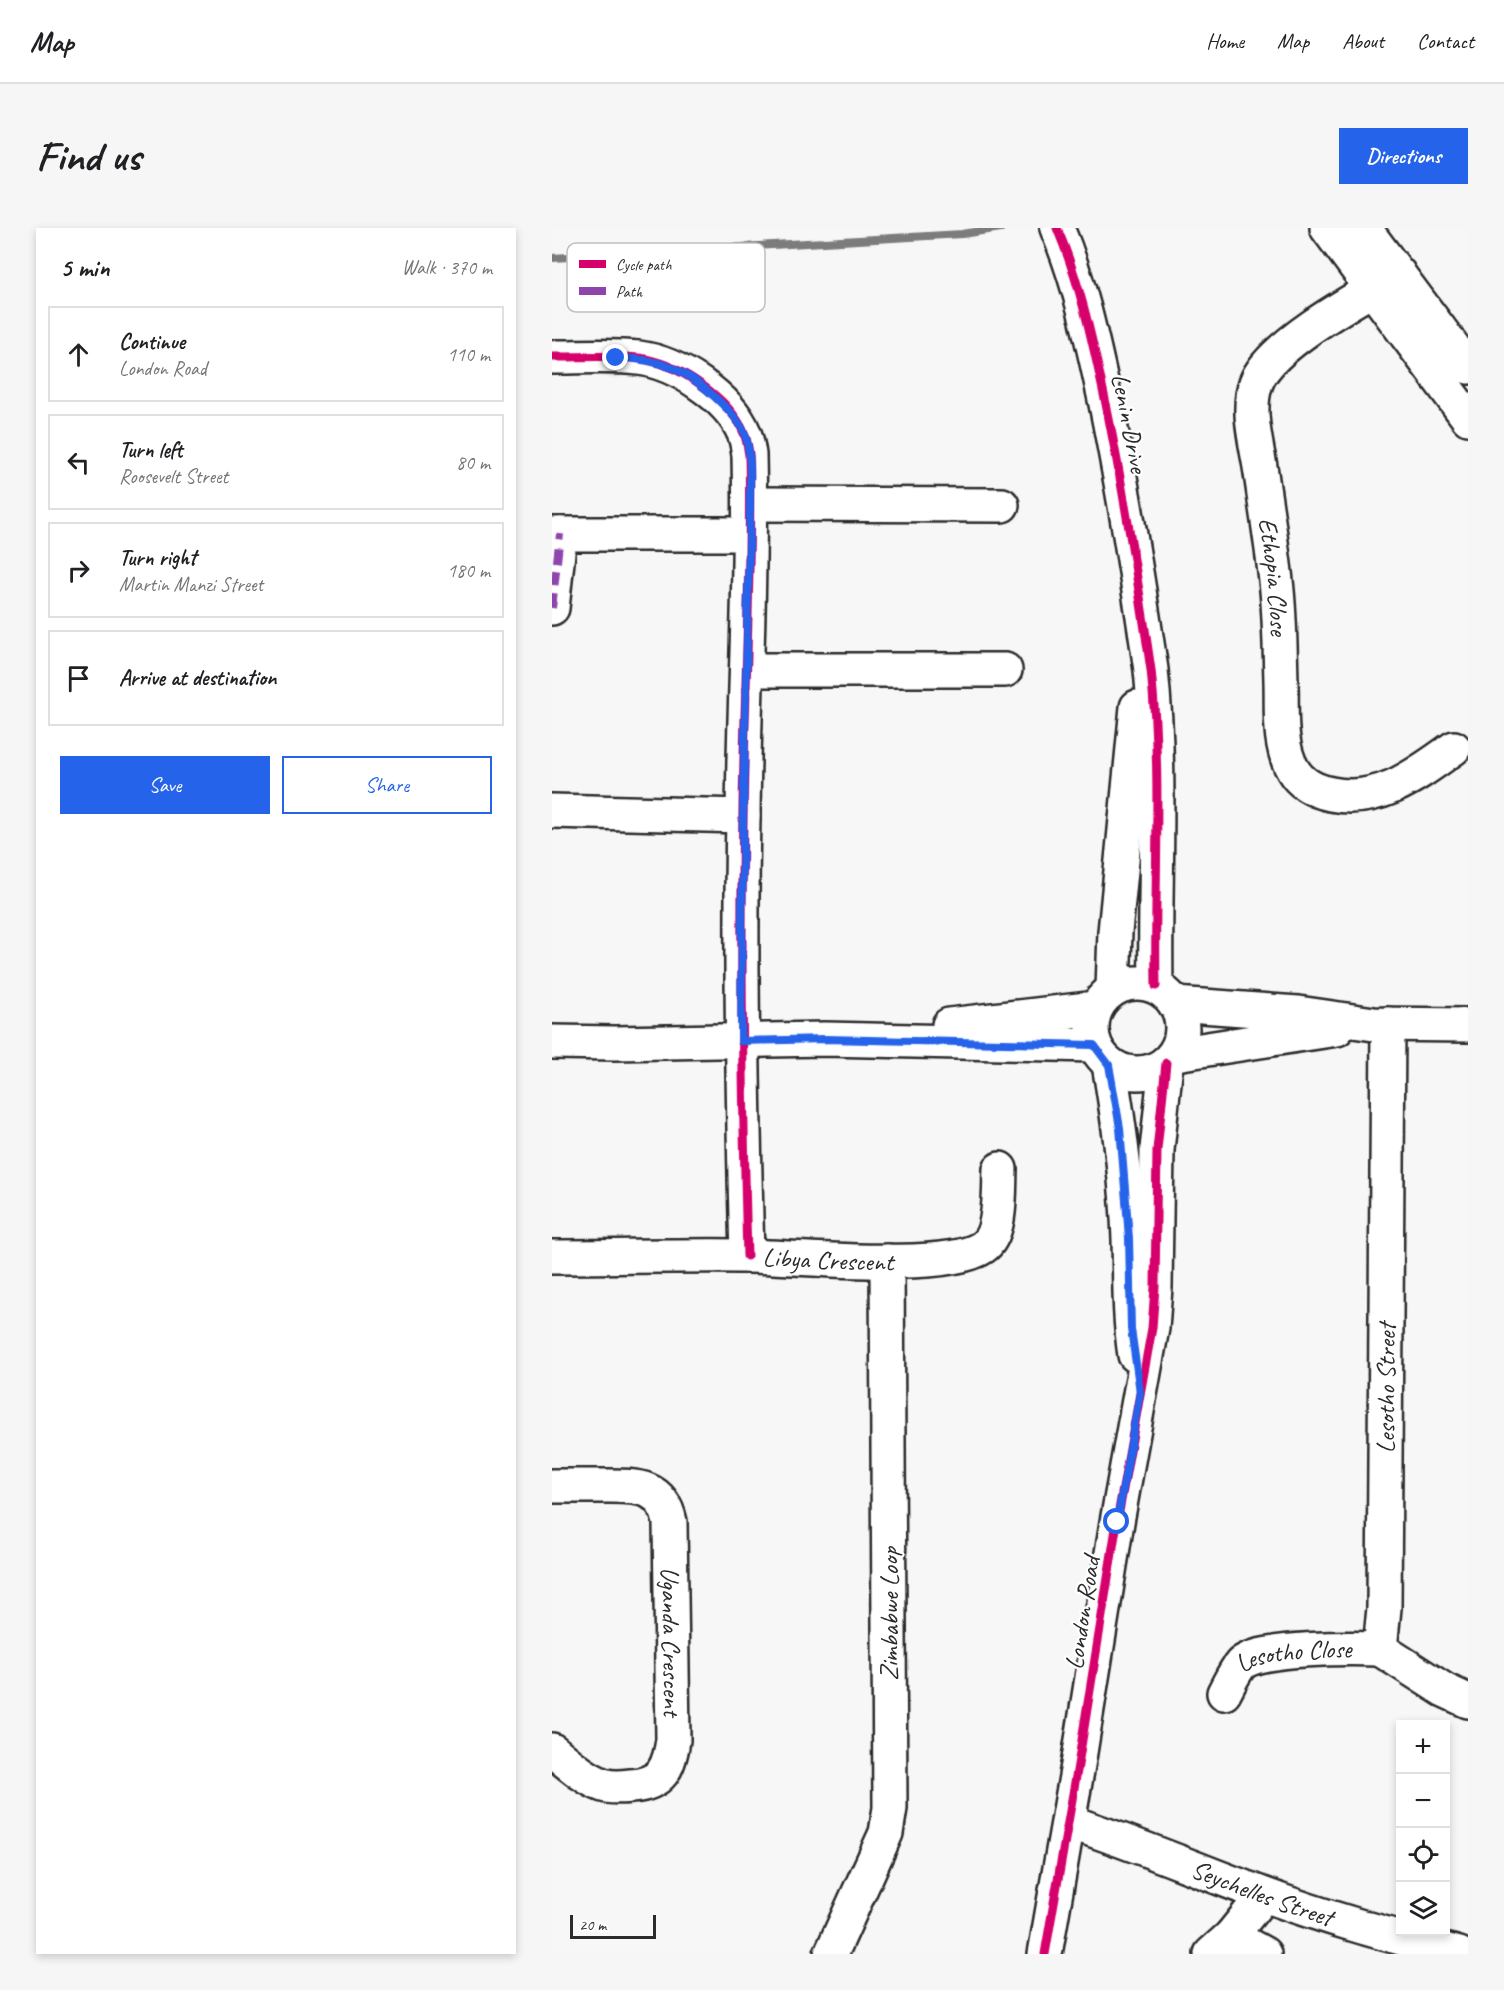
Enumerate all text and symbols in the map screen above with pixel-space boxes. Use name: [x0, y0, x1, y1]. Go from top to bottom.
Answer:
text: Map: [30, 24, 73, 59]
text: Home: [1206, 28, 1244, 54]
text: Map: [1277, 28, 1309, 54]
text: About: [1342, 28, 1384, 54]
text: Contact: [1417, 28, 1474, 54]
button: Directions: [1339, 128, 1468, 184]
text: Find us: [36, 130, 141, 183]
legend: [567, 243, 765, 312]
text: 5 min: [60, 251, 109, 284]
text: Walk · 370 m: [402, 255, 492, 280]
text: Cycle path: [616, 255, 672, 275]
text: Path: [616, 282, 643, 302]
text: Continue: [119, 328, 185, 356]
icon: ahead: [62, 338, 95, 371]
text: 110 m: [447, 342, 490, 367]
route end: [602, 344, 628, 370]
text: London Road: [119, 356, 207, 381]
street label: Lenin Drive: [1104, 371, 1156, 478]
text: Turn left: [119, 436, 183, 464]
icon: left: [62, 446, 95, 479]
text: 80 m: [456, 450, 490, 475]
text: Roosevelt Street: [119, 464, 228, 489]
street label: Ethopia Close: [1251, 516, 1296, 638]
text: Turn right: [119, 544, 196, 572]
icon: right: [62, 554, 95, 587]
text: 180 m: [447, 558, 490, 583]
text: Martin Manzi Street: [119, 572, 263, 597]
icon: arrive: [62, 662, 95, 695]
text: Arrive at destination: [119, 664, 276, 692]
button: Save: [60, 756, 270, 814]
button: Share: [282, 756, 492, 814]
street label: Libya Crescent: [762, 1241, 896, 1278]
street label: Lesotho Street: [1369, 1320, 1403, 1453]
route start: [1103, 1508, 1129, 1534]
street label: Zimbabwe Loop: [873, 1545, 906, 1681]
street label: London Road: [1057, 1551, 1108, 1672]
street label: Uganda Crescent: [654, 1567, 689, 1719]
street label: Lesotho Close: [1227, 1633, 1353, 1680]
map controls: [1396, 1720, 1450, 1936]
button: +: [1396, 1720, 1450, 1774]
button: −: [1396, 1774, 1450, 1828]
button: locate: [1396, 1828, 1450, 1882]
street label: Seychelles Street: [1187, 1853, 1340, 1935]
button: layers: [1396, 1882, 1450, 1936]
scale bar: [570, 1912, 656, 1940]
text: 20 m: [579, 1915, 606, 1935]

